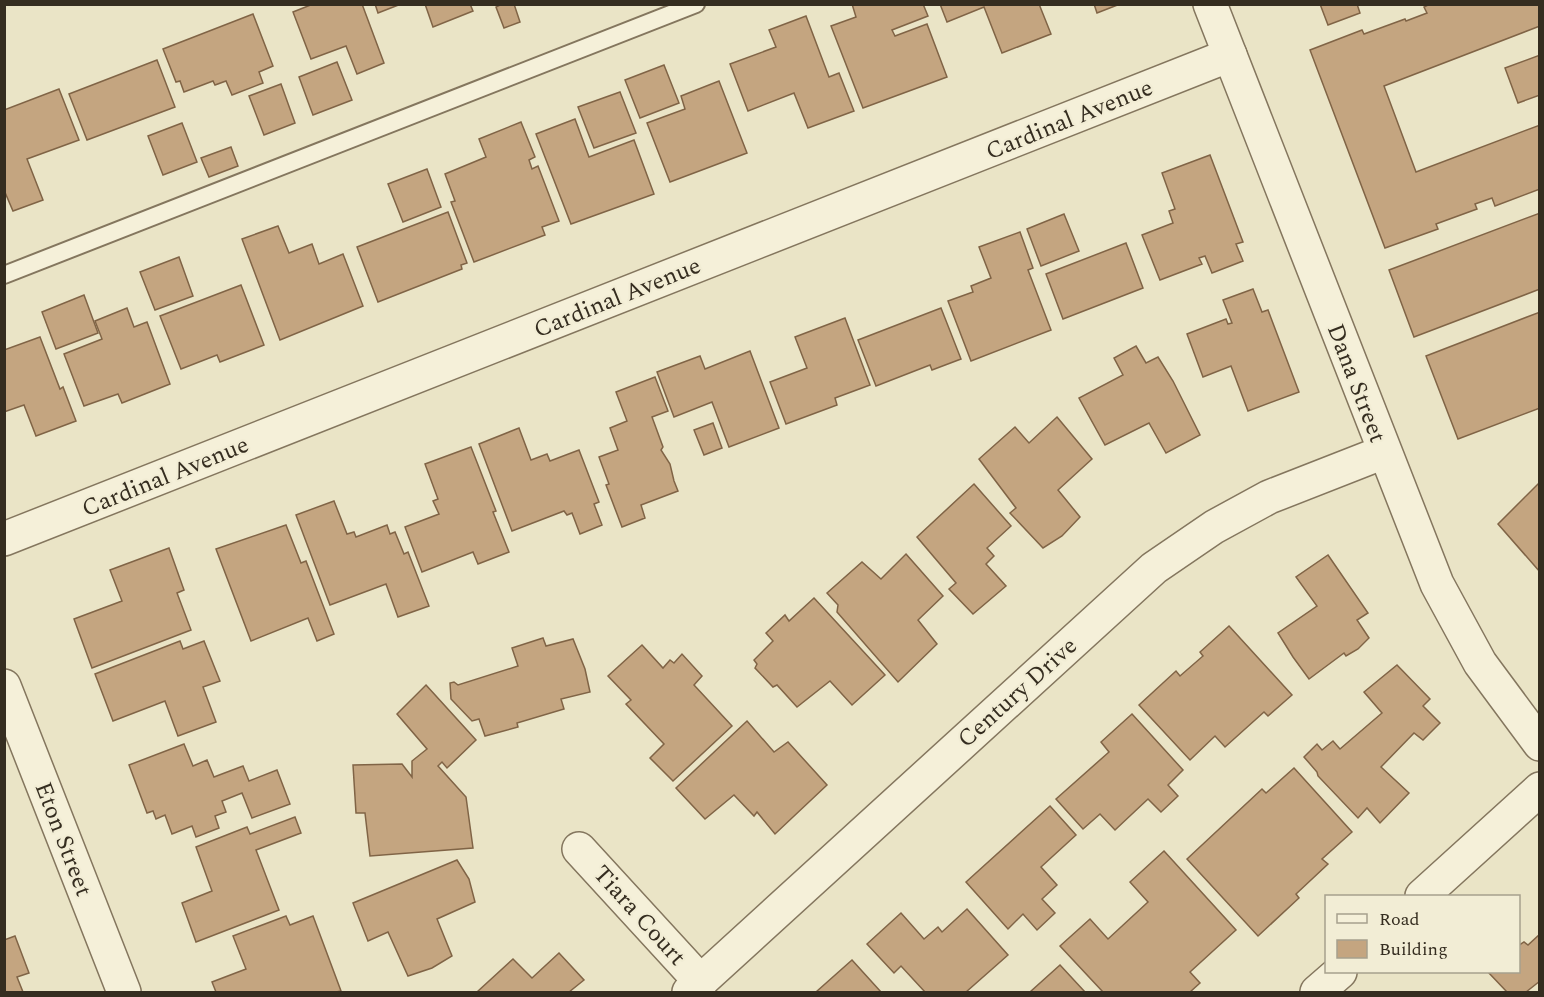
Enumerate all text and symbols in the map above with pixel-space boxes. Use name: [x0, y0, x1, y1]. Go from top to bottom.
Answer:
street label: Cardinal Avenue: [980, 70, 1158, 170]
street label: Cardinal Avenue: [528, 248, 706, 348]
street label: Dana Street: [1317, 319, 1395, 448]
street label: Cardinal Avenue: [76, 427, 254, 527]
street label: Century Drive: [950, 629, 1086, 757]
street label: Eton Street: [25, 777, 101, 902]
street label: Tiara Court: [584, 857, 694, 974]
legend: [1325, 895, 1520, 973]
text: Road: [1379, 906, 1420, 933]
text: Building: [1379, 936, 1448, 963]

